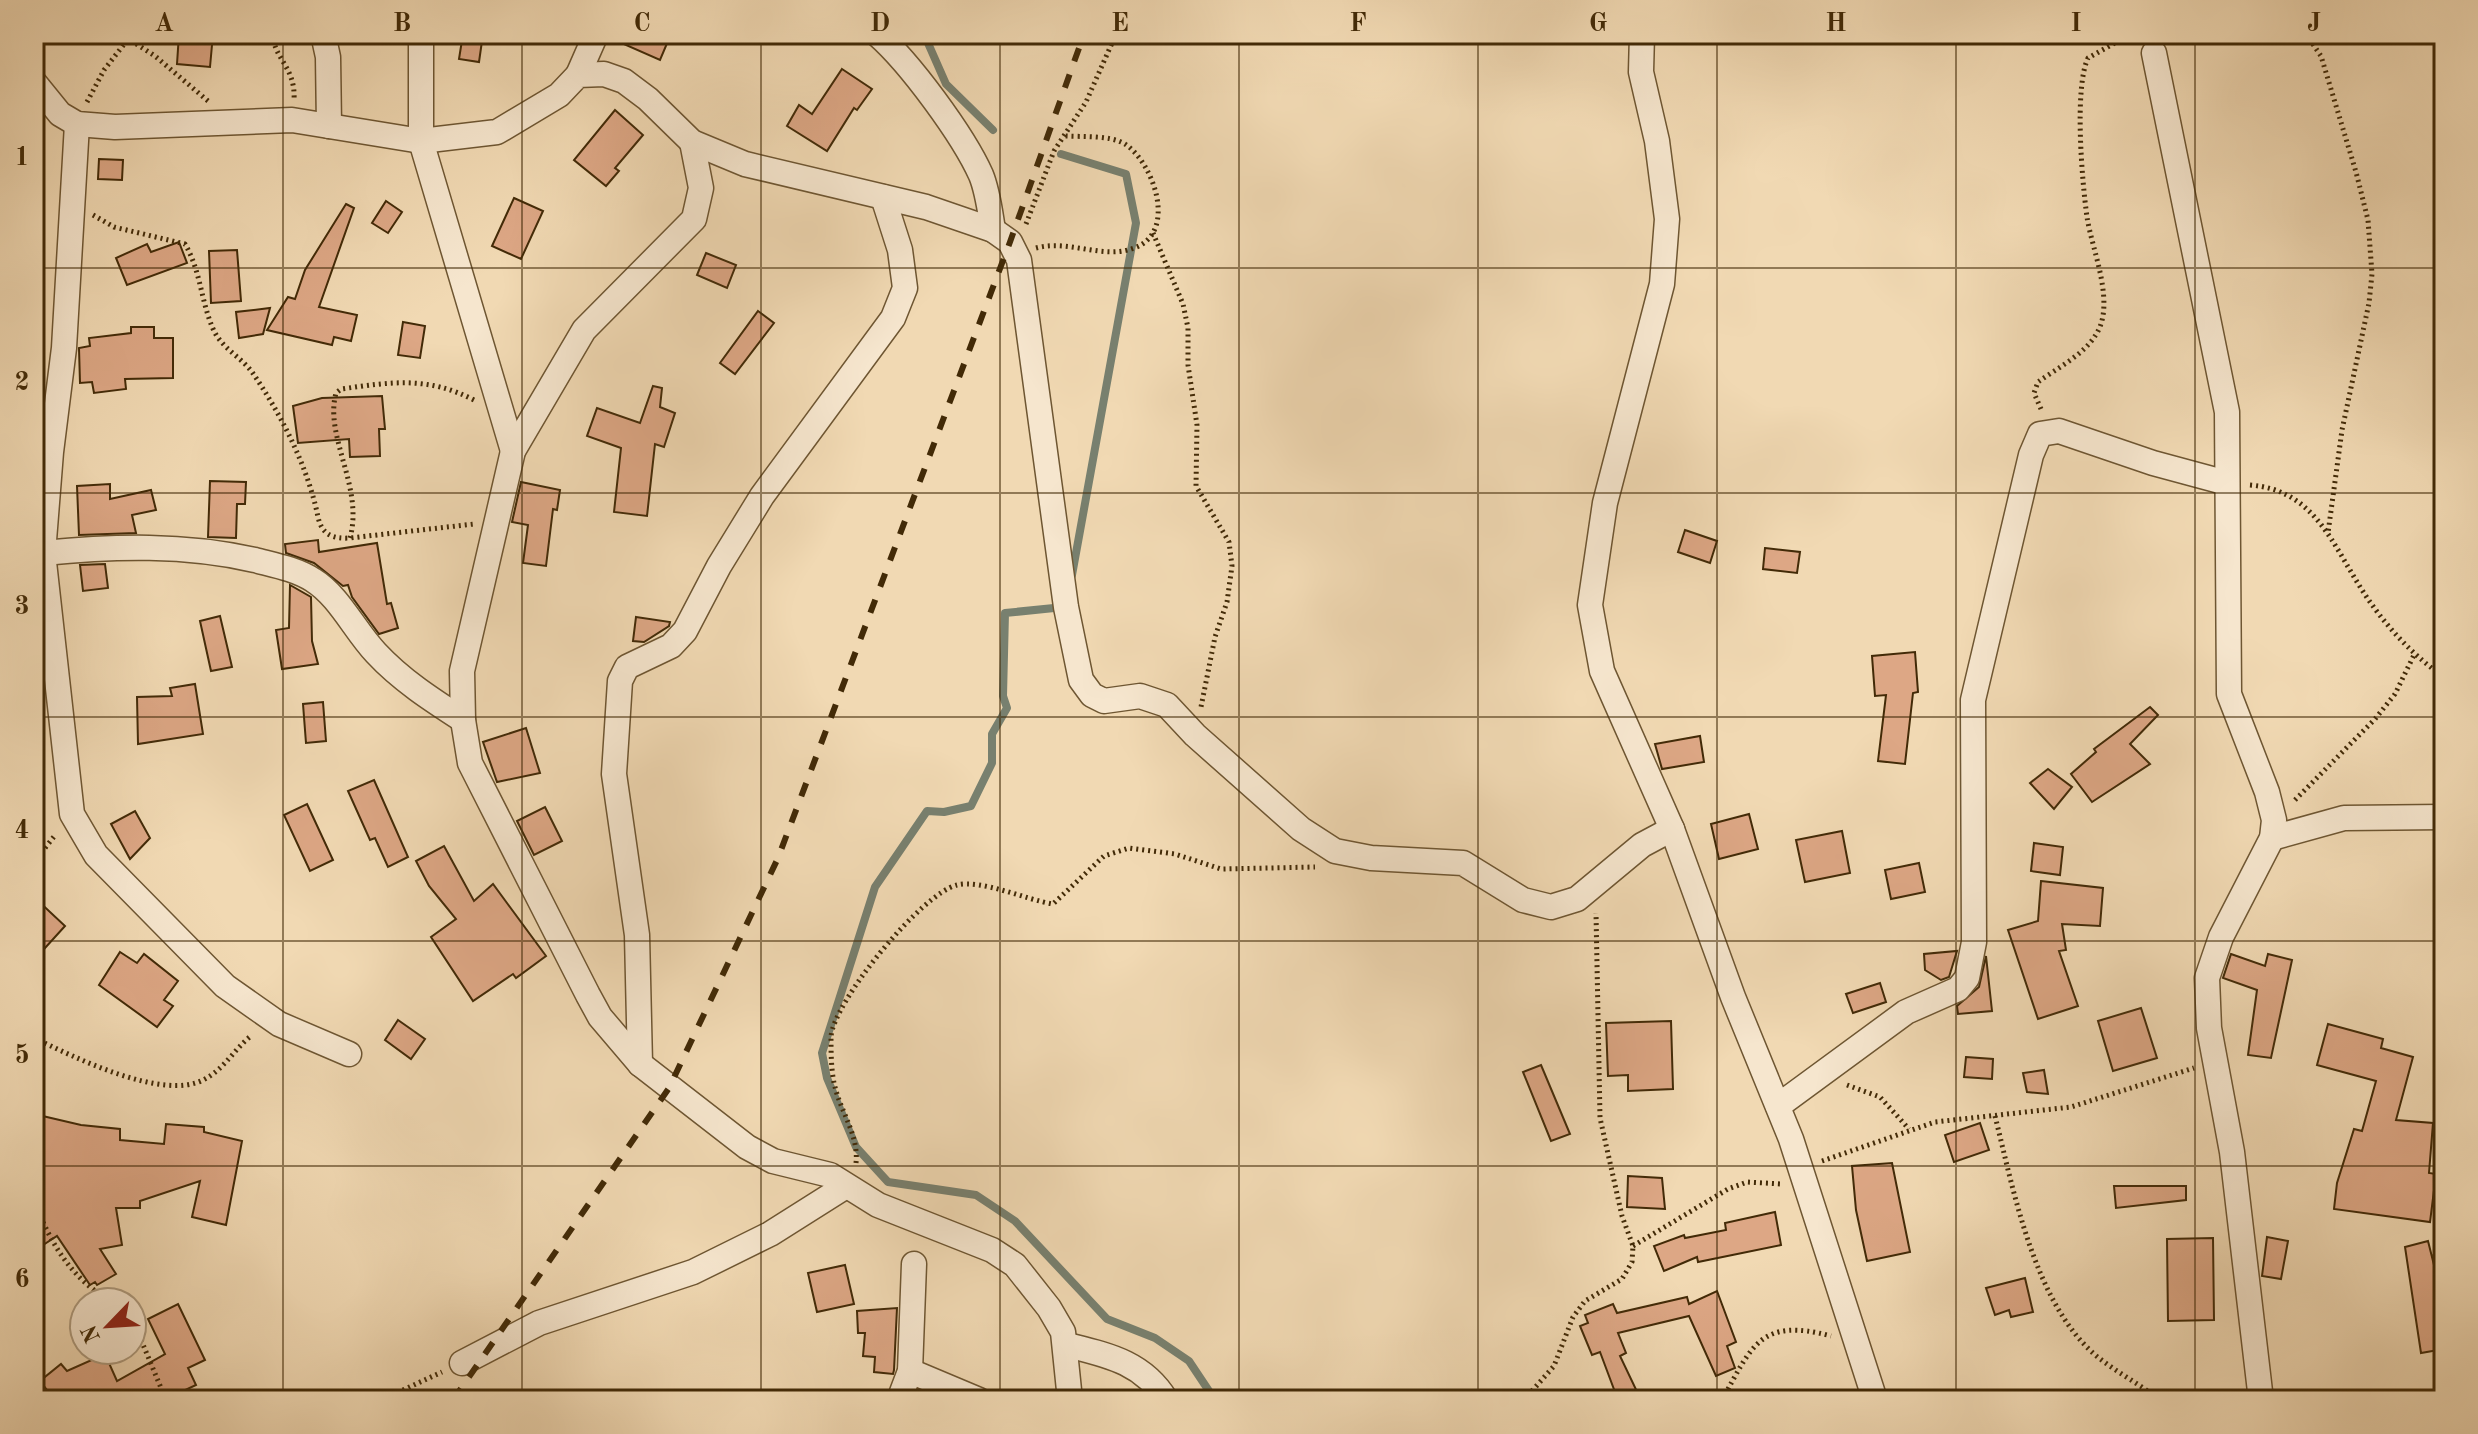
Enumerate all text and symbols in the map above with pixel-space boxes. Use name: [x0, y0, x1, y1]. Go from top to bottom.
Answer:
text: A: [154, 11, 174, 37]
text: B: [393, 11, 411, 37]
text: C: [633, 11, 651, 37]
text: D: [870, 11, 890, 37]
text: E: [1111, 11, 1129, 37]
text: F: [1349, 11, 1367, 37]
text: G: [1589, 11, 1607, 37]
text: H: [1825, 11, 1847, 37]
text: I: [2070, 11, 2082, 37]
text: J: [2307, 11, 2321, 37]
text: 1: [14, 145, 30, 171]
text: 2: [14, 370, 30, 396]
text: 3: [14, 594, 30, 620]
text: 4: [14, 818, 30, 844]
text: 5: [14, 1043, 30, 1069]
text: 6: [14, 1267, 30, 1293]
north arrow: [68, 1286, 148, 1366]
text: N: [78, 1321, 105, 1346]

